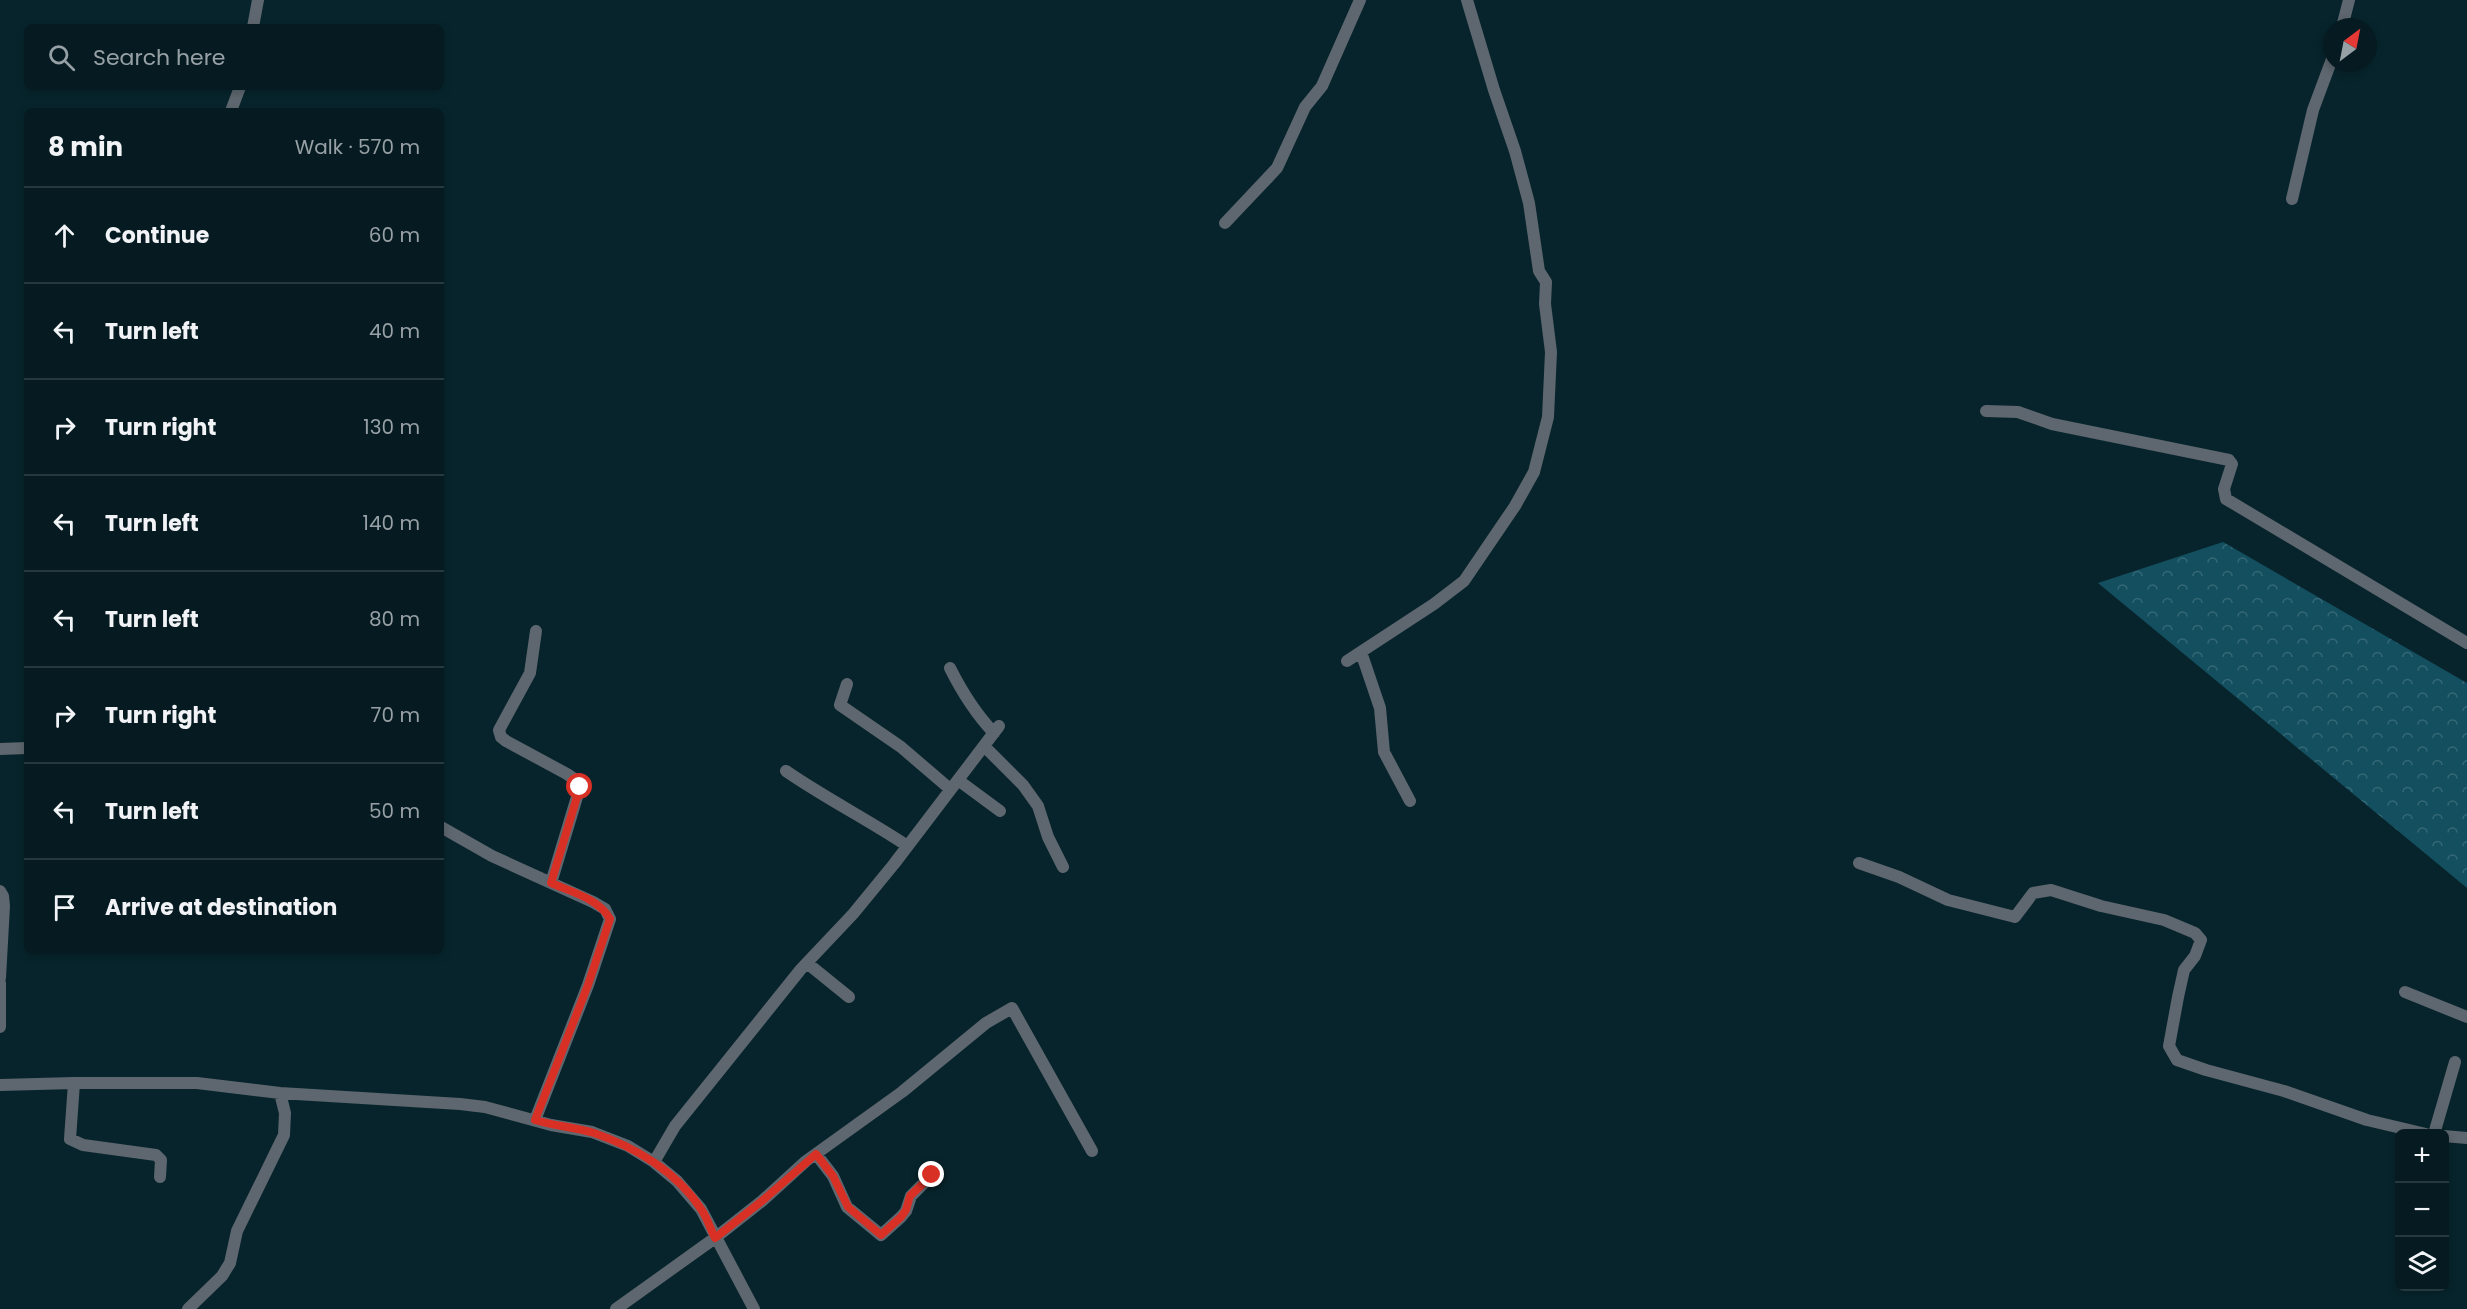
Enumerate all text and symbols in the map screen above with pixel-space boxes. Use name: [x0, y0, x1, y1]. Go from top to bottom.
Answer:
north arrow: [2323, 18, 2377, 72]
search box: [24, 24, 444, 90]
icon: search: [45, 41, 78, 74]
text: Search here: [93, 42, 226, 73]
text: 8 min: [48, 129, 123, 165]
text: Walk · 570 m: [295, 133, 420, 161]
icon: ahead: [48, 219, 81, 252]
text: Continue: [105, 220, 209, 251]
text: 60 m: [369, 221, 420, 249]
icon: left: [48, 315, 81, 348]
text: Turn left: [105, 316, 199, 347]
text: 40 m: [369, 317, 420, 345]
icon: right: [48, 411, 81, 444]
text: Turn right: [105, 412, 216, 443]
text: 130 m: [363, 413, 420, 441]
icon: left: [48, 507, 81, 540]
text: Turn left: [105, 508, 199, 539]
text: 140 m: [363, 509, 420, 537]
icon: left: [48, 603, 81, 636]
text: Turn left: [105, 604, 199, 635]
text: 80 m: [369, 605, 420, 633]
icon: right: [48, 699, 81, 732]
text: Turn right: [105, 700, 216, 731]
text: 70 m: [371, 701, 420, 729]
route start: [566, 773, 592, 799]
icon: left: [48, 795, 81, 828]
text: Turn left: [105, 796, 199, 827]
text: 50 m: [369, 797, 420, 825]
icon: arrive: [48, 891, 81, 924]
text: Arrive at destination: [105, 892, 337, 923]
map controls: [2395, 1129, 2449, 1291]
button: +: [2395, 1129, 2449, 1183]
route end: [918, 1161, 944, 1187]
button: −: [2395, 1183, 2449, 1237]
button: layers: [2395, 1237, 2449, 1291]

